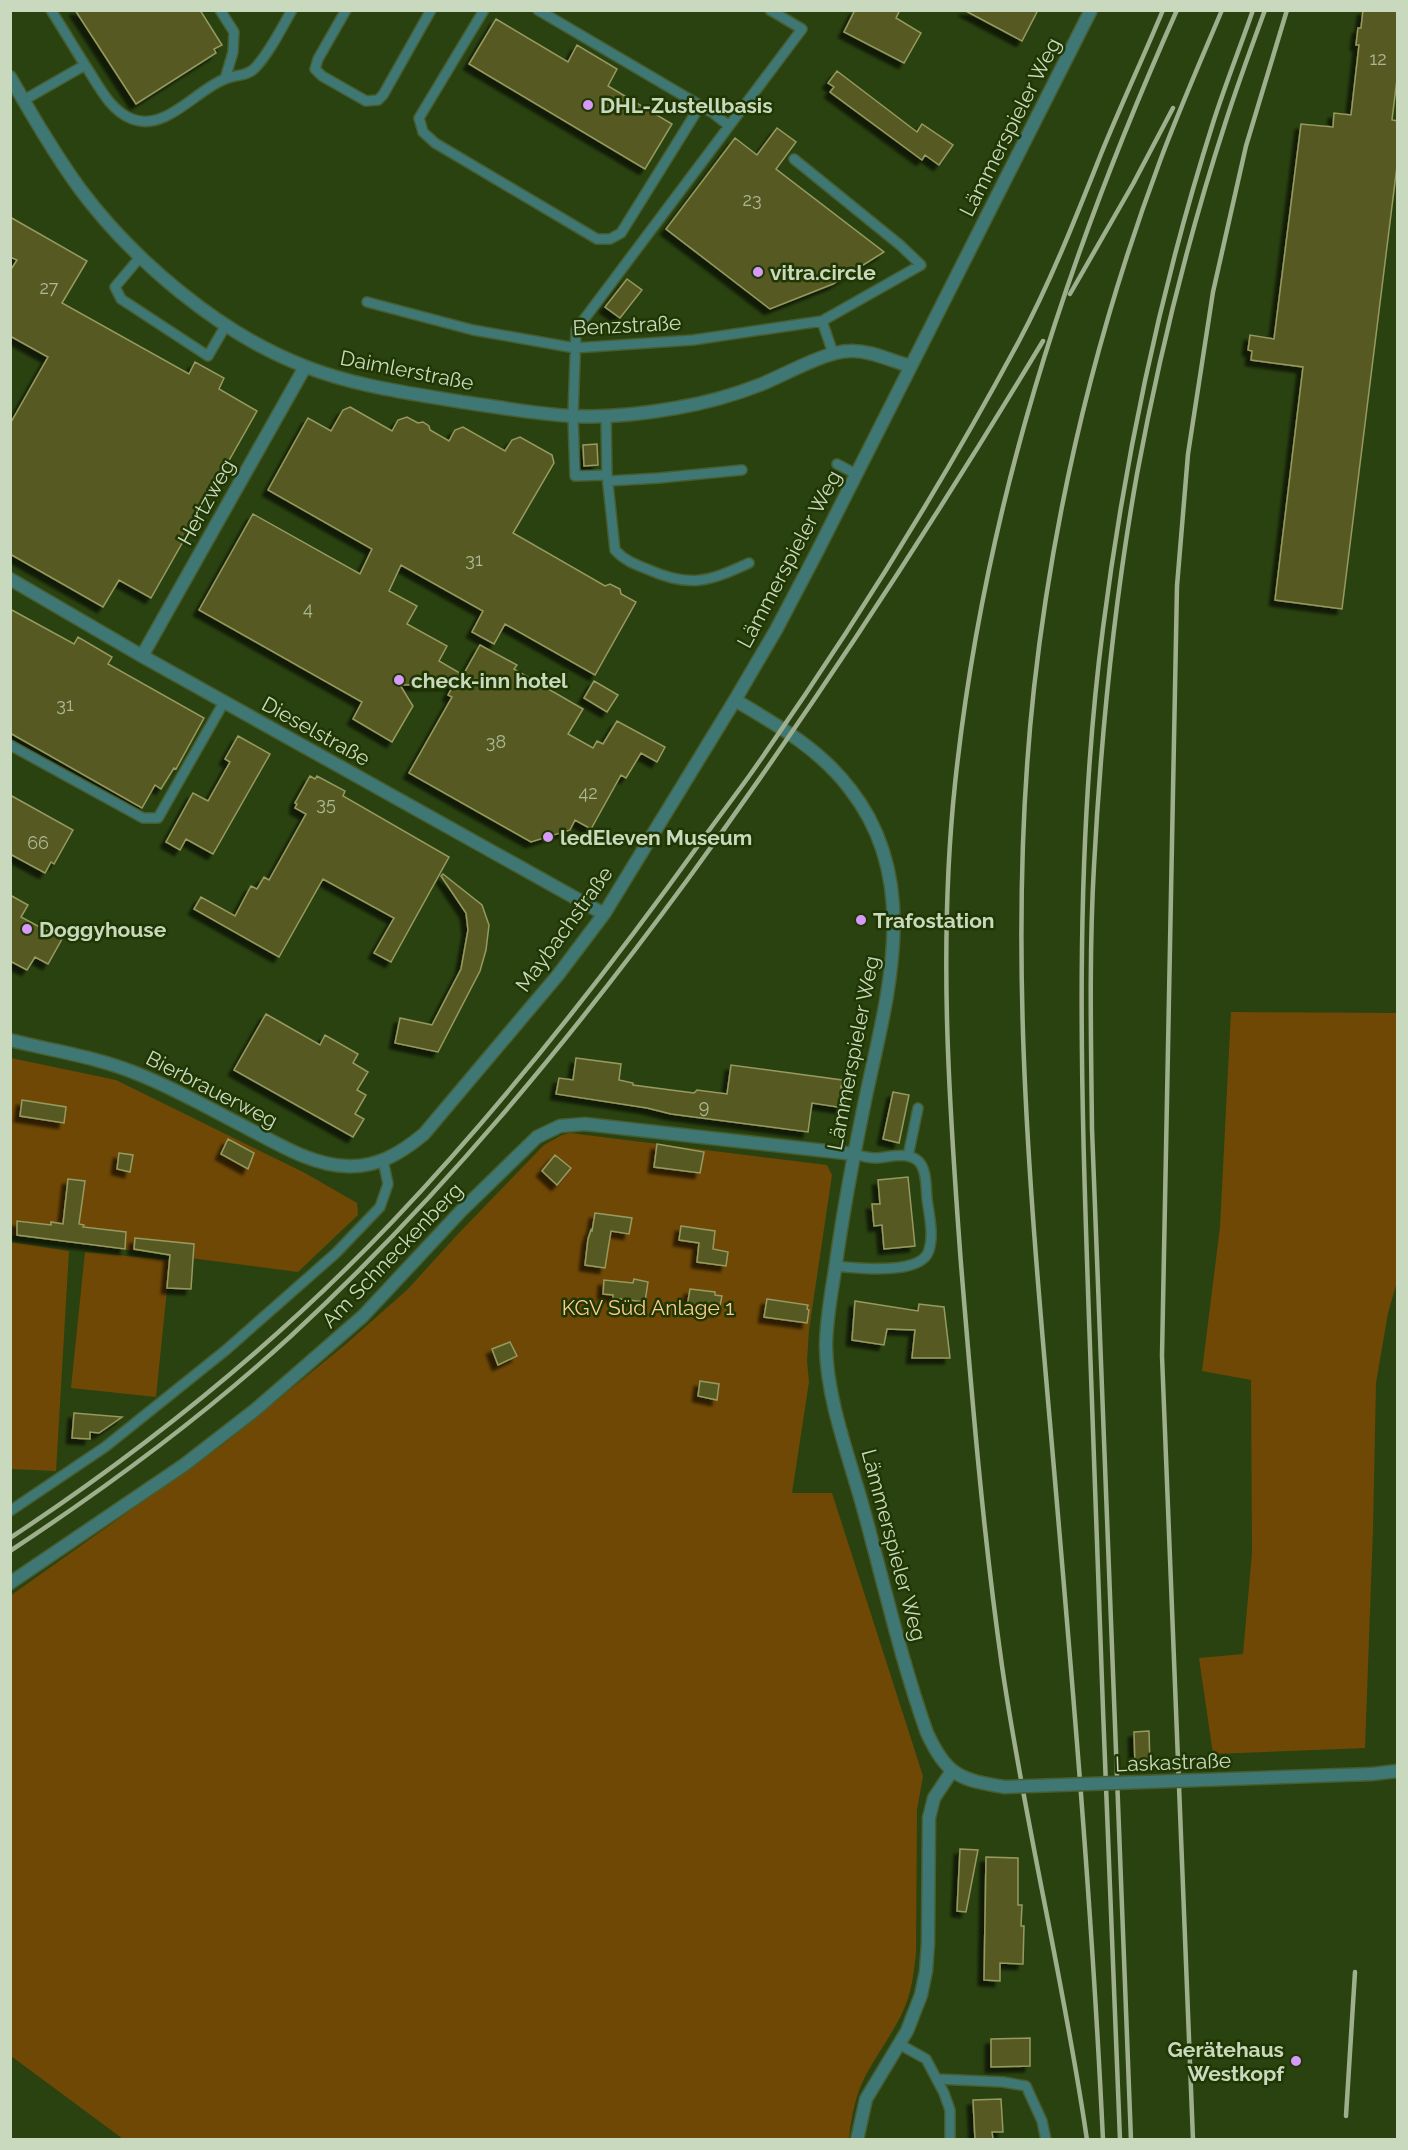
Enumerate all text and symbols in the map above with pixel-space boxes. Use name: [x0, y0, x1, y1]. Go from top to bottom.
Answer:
street label: Lämmerspieler Weg: [954, 33, 1066, 221]
house number: 12: [1369, 48, 1387, 69]
place label: DHL-Zustellbasis: [600, 93, 773, 118]
marker: DHL-Zustellbasis: [581, 98, 595, 112]
house number: 23: [743, 189, 762, 210]
place label: vitra.circle: [770, 260, 876, 285]
marker: vitra.circle: [751, 265, 765, 279]
house number: 27: [39, 277, 59, 298]
street label: Benzstraße: [572, 310, 682, 340]
street label: Daimlerstraße: [338, 345, 476, 395]
street label: Hertzweg: [172, 455, 240, 549]
street label: Lämmerspieler Weg: [732, 466, 846, 652]
house number: 31: [465, 549, 483, 570]
house number: 4: [303, 598, 313, 619]
place label: check-inn hotel: [411, 668, 568, 693]
marker: check-inn hotel: [392, 673, 406, 687]
street label: Dieselstraße: [257, 691, 375, 771]
house number: 31: [56, 694, 74, 715]
house number: 38: [486, 731, 506, 752]
house number: 42: [578, 782, 598, 803]
house number: 35: [316, 793, 336, 814]
place label: ledEleven Museum: [560, 825, 752, 850]
marker: ledEleven Museum: [541, 830, 555, 844]
house number: 66: [27, 832, 49, 853]
street label: Maybachstraße: [510, 861, 618, 997]
place label: Trafostation: [873, 908, 995, 933]
marker: Trafostation: [854, 913, 868, 927]
place label: Doggyhouse: [39, 917, 167, 942]
marker: Doggyhouse: [20, 922, 34, 936]
street label: Lämmerspieler Weg: [822, 954, 884, 1152]
street label: Bierbrauerweg: [142, 1045, 282, 1133]
house number: 9: [699, 1096, 709, 1117]
street label: Am Schneckenberg: [316, 1177, 468, 1333]
park label: KGV Süd Anlage 1: [562, 1295, 734, 1320]
street label: Lämmerspieler Weg: [856, 1446, 932, 1644]
street label: Laskastraße: [1114, 1747, 1232, 1777]
place label: Gerätehaus Westkopf: [1168, 2037, 1285, 2086]
marker: Gerätehaus Westkopf: [1289, 2054, 1303, 2068]

